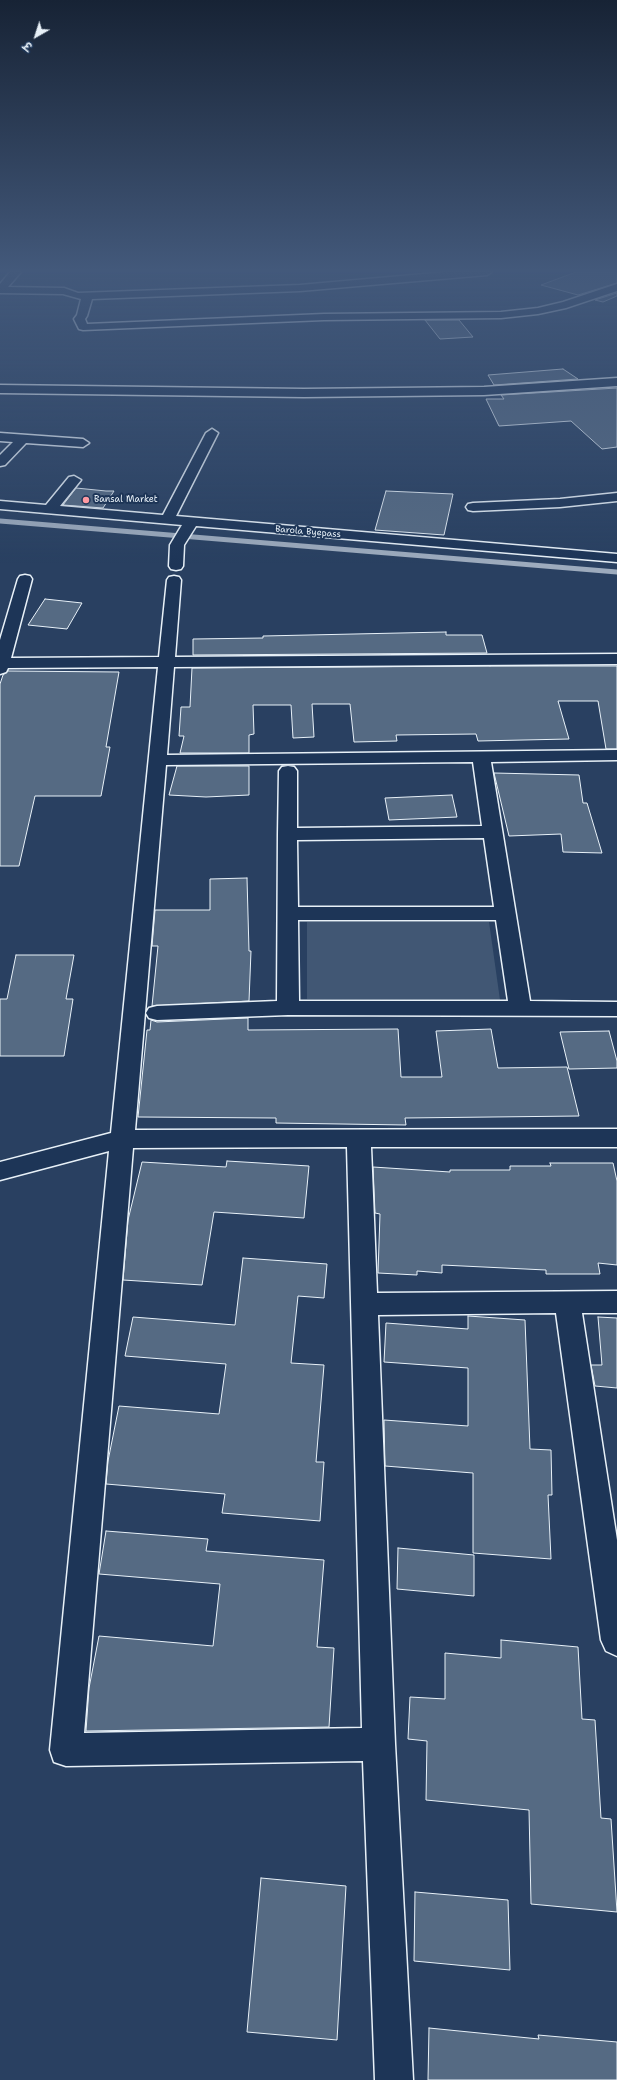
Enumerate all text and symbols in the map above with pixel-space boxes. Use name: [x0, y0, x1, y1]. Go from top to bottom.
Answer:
north arrow: [16, 16, 56, 56]
text: उ: [21, 38, 36, 54]
marker: Bansal Market: [81, 495, 91, 505]
place label: Bansal Market: [94, 495, 158, 505]
street label: Barola Byepass: [275, 524, 341, 540]

